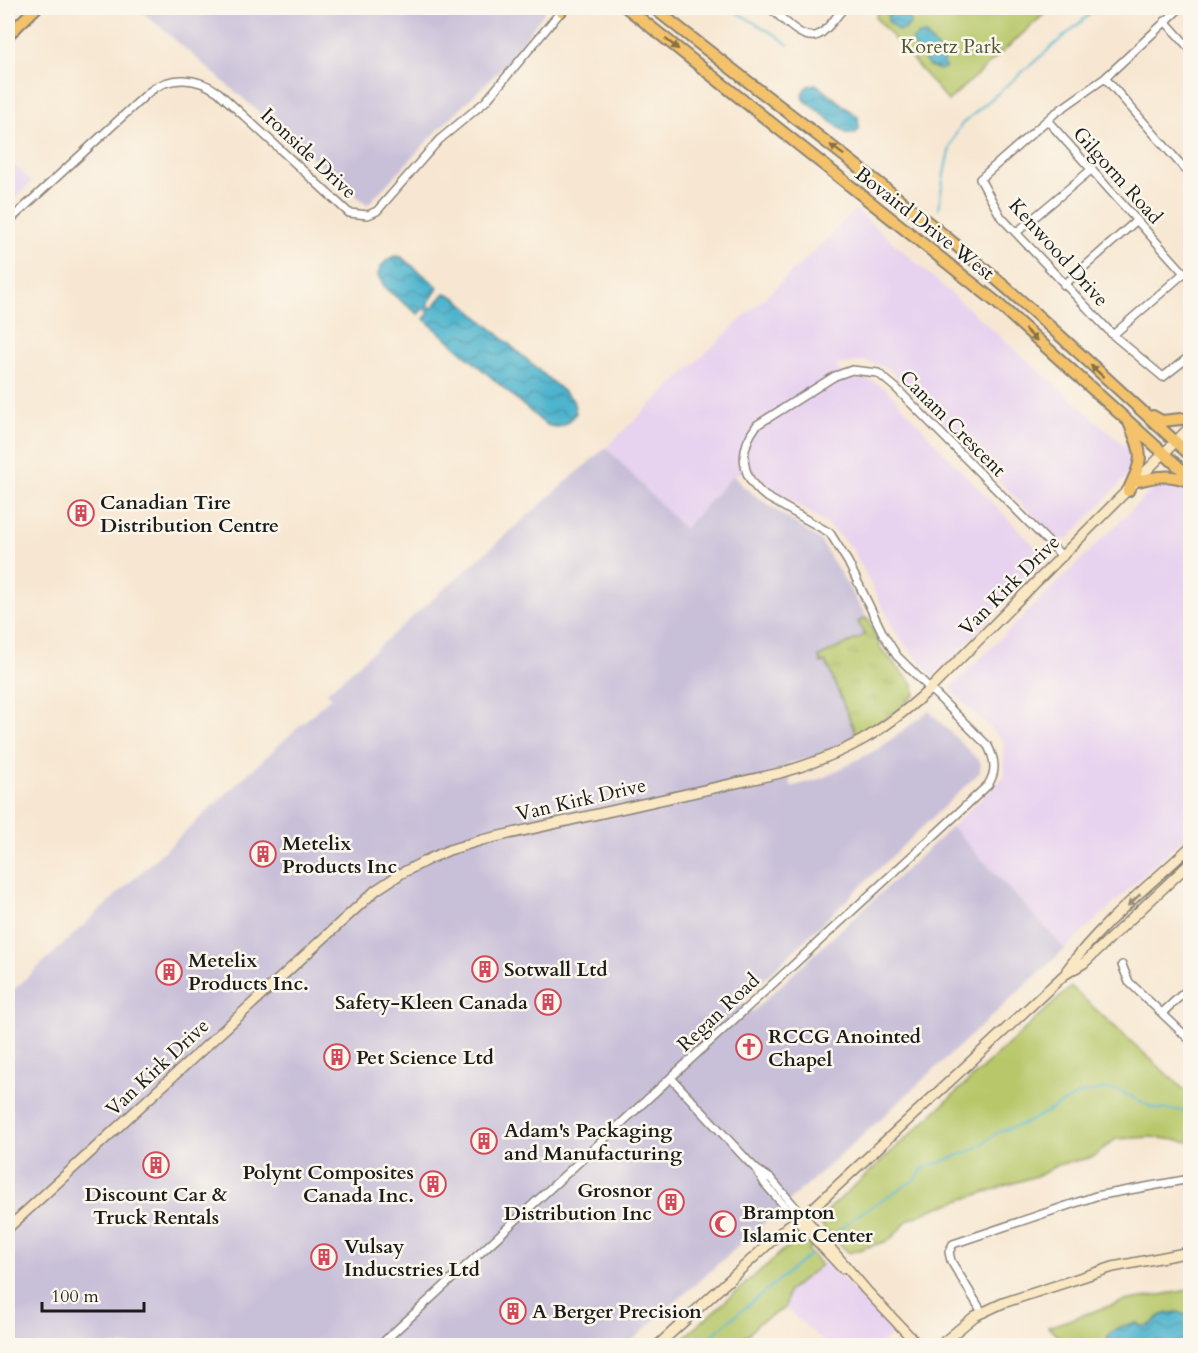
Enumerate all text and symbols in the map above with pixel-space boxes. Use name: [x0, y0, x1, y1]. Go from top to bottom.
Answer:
park label: Koretz Park: [900, 33, 1002, 60]
one-way arrow: [665, 38, 680, 50]
street label: Ironside Drive: [255, 102, 363, 205]
street label: Gilgorm Road: [1067, 121, 1169, 230]
one-way arrow: [829, 144, 844, 156]
street label: Bovaird Drive West: [849, 160, 1001, 287]
street label: Kenwood Drive: [1003, 192, 1115, 312]
one-way arrow: [1024, 327, 1038, 341]
street label: Canam Crescent: [893, 364, 1012, 483]
one-way arrow: [1090, 364, 1105, 378]
place label: Canadian Tire Distribution Centre: [100, 489, 279, 539]
building icon: Canadian Tire Distribution Centre: [66, 498, 96, 528]
street label: Van Kirk Drive: [953, 529, 1066, 642]
street label: Van Kirk Drive: [514, 771, 649, 828]
place label: Metelix Products Inc: [282, 830, 397, 880]
building icon: Metelix Products Inc: [248, 839, 278, 869]
one-way arrow: [1127, 893, 1142, 906]
place label: Metelix Products Inc.: [188, 947, 309, 997]
building icon: Sotwall Ltd: [470, 954, 500, 984]
place label: Sotwall Ltd: [504, 956, 608, 983]
building icon: Metelix Products Inc.: [154, 957, 184, 987]
street label: Regan Road: [671, 967, 766, 1058]
building icon: Safety-Kleen Canada: [533, 987, 563, 1017]
place label: Safety-Kleen Canada: [335, 989, 528, 1016]
street label: Van Kirk Drive: [100, 1012, 215, 1122]
place label: RCCG Anointed Chapel: [768, 1023, 922, 1073]
church icon: RCCG Anointed Chapel: [734, 1032, 764, 1062]
building icon: Pet Science Ltd: [322, 1042, 352, 1072]
place label: Pet Science Ltd: [356, 1044, 495, 1071]
place label: Adam's Packaging and Manufacturing: [504, 1117, 682, 1167]
building icon: Adam's Packaging and Manufacturing: [469, 1126, 499, 1156]
building icon: Discount Car & Truck Rentals: [141, 1150, 171, 1180]
place label: Polynt Composites Canada Inc.: [243, 1159, 414, 1209]
building icon: Polynt Composites Canada Inc.: [418, 1169, 448, 1199]
place label: Grosnor Distribution Inc: [504, 1177, 653, 1227]
place label: Discount Car & Truck Rentals: [85, 1181, 228, 1231]
building icon: Grosnor Distribution Inc: [656, 1187, 686, 1217]
place label: Brampton Islamic Center: [742, 1199, 874, 1249]
mosque icon: Brampton Islamic Center: [708, 1209, 738, 1239]
place label: Vulsay Inducstries Ltd: [344, 1233, 481, 1283]
building icon: Vulsay Inducstries Ltd: [309, 1242, 339, 1272]
scale bar: [42, 1275, 144, 1313]
text: 100 m: [51, 1284, 99, 1309]
building icon: A Berger Precision: [498, 1296, 528, 1326]
place label: A Berger Precision: [532, 1298, 702, 1325]

